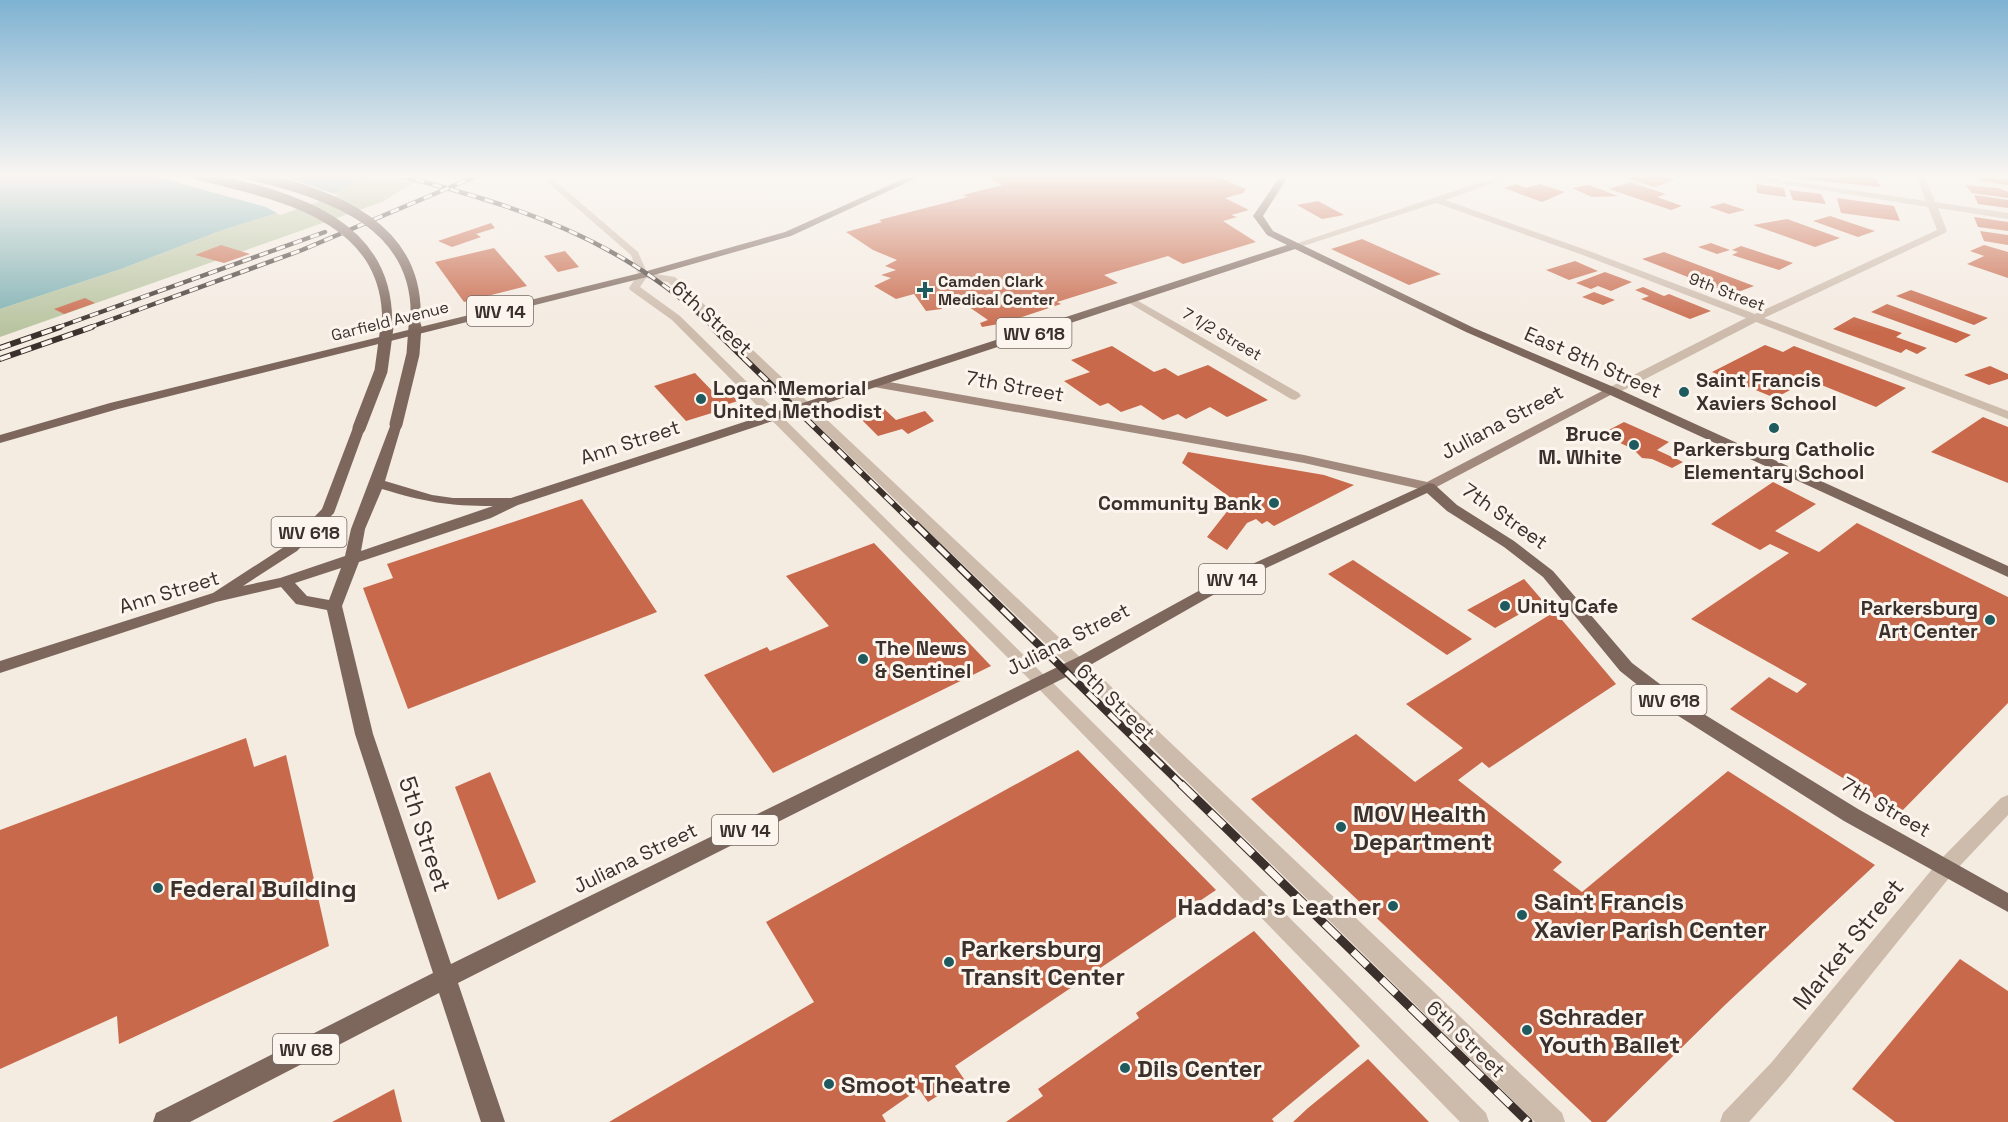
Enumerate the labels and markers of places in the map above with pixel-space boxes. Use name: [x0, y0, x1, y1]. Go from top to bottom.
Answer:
place label: Camden Clark Medical Center: [938, 271, 1055, 310]
marker: Camden Clark Medical Center: [916, 281, 934, 299]
place label: Saint Francis Xaviers School: [1696, 367, 1837, 416]
place label: Logan Memorial United Methodist: [713, 375, 882, 424]
marker: Saint Francis Xaviers School: [1677, 385, 1691, 399]
marker: Logan Memorial United Methodist: [694, 392, 708, 406]
place label: Bruce M. White: [1538, 421, 1622, 470]
marker: Parkersburg Catholic Elementary School: [1767, 421, 1781, 435]
place label: Parkersburg Catholic Elementary School: [1673, 436, 1875, 485]
marker: Bruce M. White: [1627, 438, 1641, 452]
place label: Community Bank: [1098, 490, 1262, 516]
marker: Community Bank: [1267, 496, 1281, 510]
place label: Unity Cafe: [1517, 593, 1618, 619]
place label: Parkersburg Art Center: [1861, 595, 1978, 644]
marker: Unity Cafe: [1498, 599, 1512, 613]
marker: Parkersburg Art Center: [1983, 613, 1997, 627]
place label: The News & Sentinel: [875, 635, 971, 684]
marker: The News & Sentinel: [856, 652, 870, 666]
place label: MOV Health Department: [1353, 798, 1492, 857]
marker: MOV Health Department: [1334, 820, 1348, 834]
place label: Federal Building: [170, 873, 357, 904]
marker: Federal Building: [151, 881, 165, 895]
place label: Saint Francis Xavier Parish Center: [1534, 886, 1767, 945]
place label: Haddad's Leather: [1178, 891, 1381, 922]
marker: Haddad's Leather: [1386, 899, 1400, 913]
marker: Saint Francis Xavier Parish Center: [1515, 908, 1529, 922]
place label: Parkersburg Transit Center: [961, 933, 1125, 992]
marker: Parkersburg Transit Center: [942, 955, 956, 969]
place label: Schrader Youth Ballet: [1539, 1001, 1680, 1060]
marker: Schrader Youth Ballet: [1520, 1023, 1534, 1037]
place label: Dils Center: [1137, 1053, 1262, 1084]
marker: Dils Center: [1118, 1061, 1132, 1075]
place label: Smoot Theatre: [841, 1069, 1011, 1100]
marker: Smoot Theatre: [822, 1077, 836, 1091]

